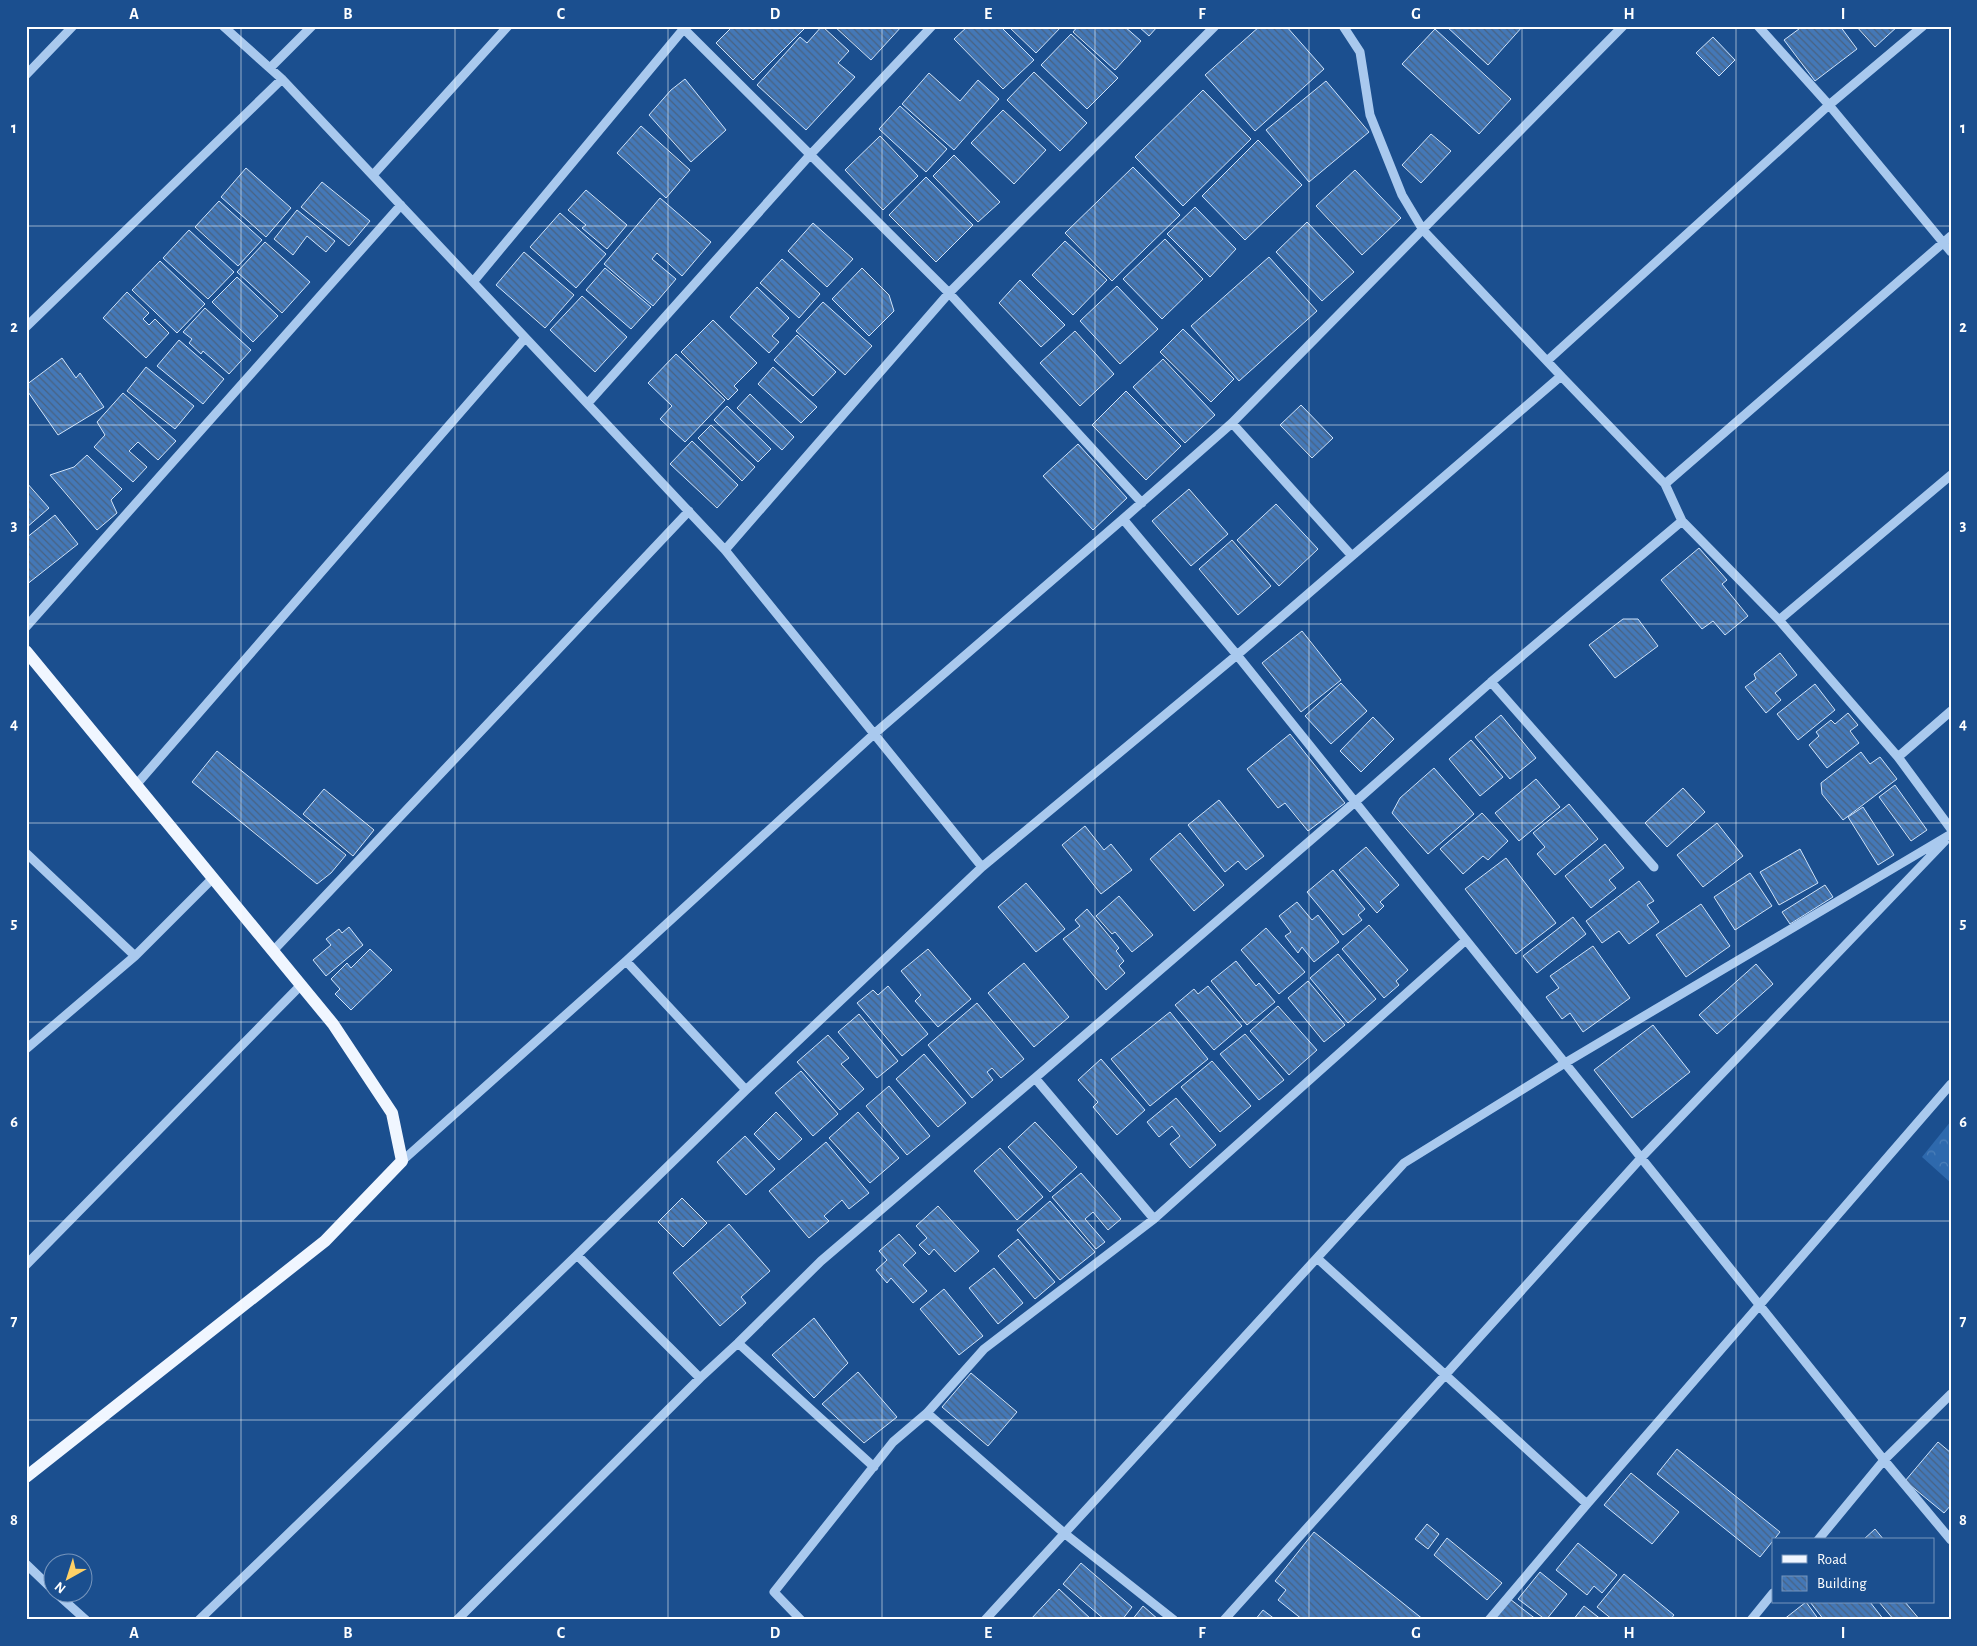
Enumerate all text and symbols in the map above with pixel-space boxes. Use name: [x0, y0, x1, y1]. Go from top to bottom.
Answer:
text: A: [129, 6, 139, 22]
text: B: [343, 6, 353, 22]
text: C: [557, 6, 566, 22]
text: D: [770, 6, 781, 22]
text: E: [984, 6, 992, 22]
text: F: [1198, 6, 1206, 22]
text: G: [1411, 6, 1421, 22]
text: H: [1623, 6, 1635, 22]
text: I: [1841, 6, 1845, 22]
text: 1: [11, 120, 17, 136]
text: 1: [1960, 120, 1966, 136]
text: 2: [10, 319, 18, 335]
text: 2: [1959, 319, 1967, 335]
text: 3: [11, 517, 18, 533]
text: 3: [1960, 517, 1967, 533]
text: 4: [10, 716, 18, 732]
text: 4: [1959, 716, 1967, 732]
text: 5: [11, 915, 18, 931]
text: 5: [1960, 915, 1967, 931]
text: 6: [10, 1114, 18, 1130]
text: 6: [1959, 1114, 1967, 1130]
text: 7: [11, 1313, 18, 1329]
text: 7: [1960, 1313, 1967, 1329]
text: 8: [10, 1512, 18, 1528]
text: 8: [1959, 1512, 1967, 1528]
legend: [1772, 1538, 1934, 1604]
text: Road: [1817, 1552, 1847, 1567]
north arrow: [42, 1554, 92, 1604]
text: Building: [1817, 1576, 1867, 1591]
text: N: [52, 1579, 69, 1596]
text: A: [129, 1625, 139, 1641]
text: B: [343, 1625, 353, 1641]
text: C: [557, 1625, 566, 1641]
text: D: [770, 1625, 781, 1641]
text: E: [984, 1625, 992, 1641]
text: F: [1198, 1625, 1206, 1641]
text: G: [1411, 1625, 1421, 1641]
text: H: [1623, 1625, 1635, 1641]
text: I: [1841, 1625, 1845, 1641]

